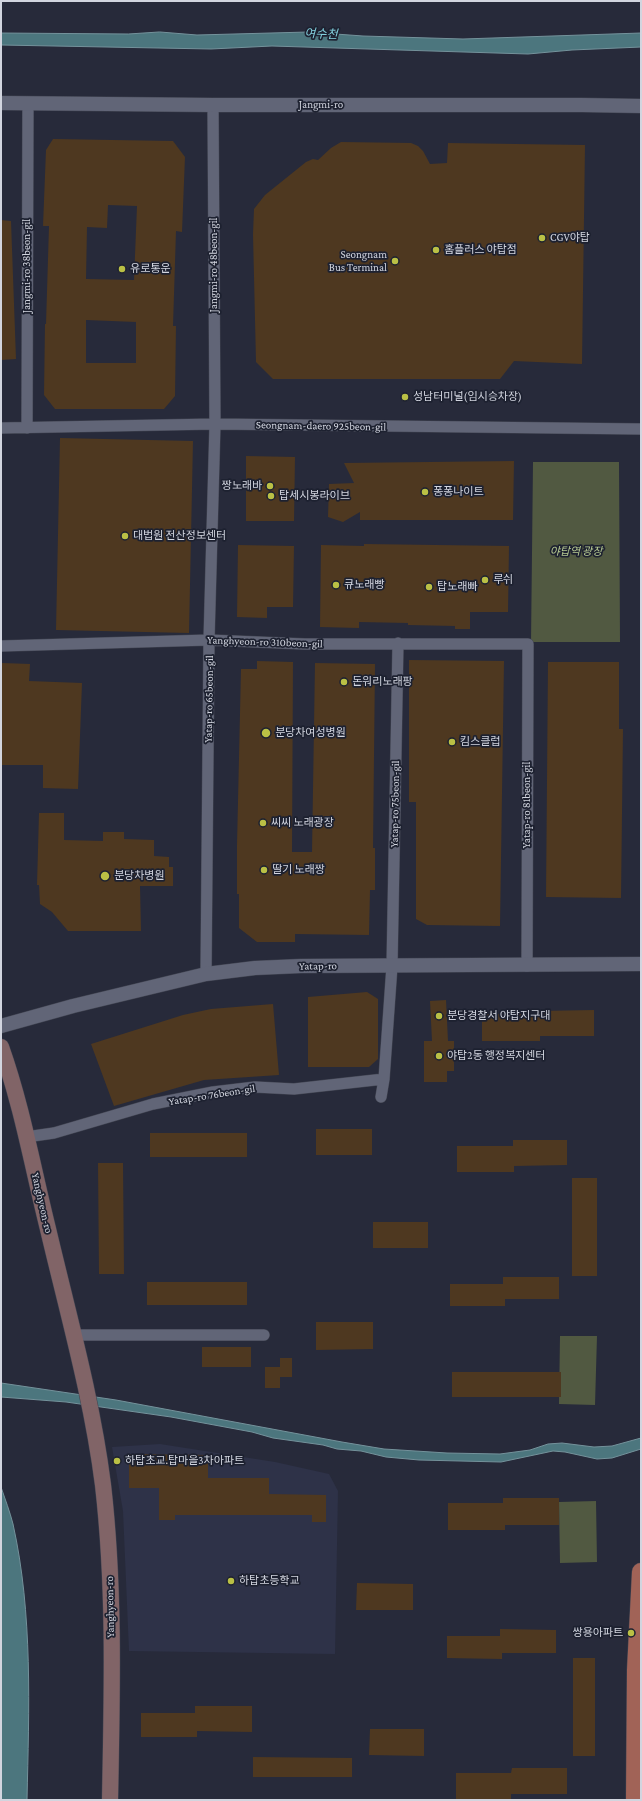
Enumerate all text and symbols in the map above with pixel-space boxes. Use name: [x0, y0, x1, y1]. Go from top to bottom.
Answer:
water label: 여수천: [304, 26, 338, 42]
street label: Jangmi-ro: [299, 98, 343, 112]
street label: Jangmi-ro 48beon-gil: [207, 218, 221, 312]
street label: Jangmi-ro 38beon-gil: [20, 219, 34, 313]
place label: CGV야탑: [550, 231, 590, 245]
marker: CGV야탑: [537, 233, 547, 243]
place label: 홈플러스 야탑점: [444, 243, 517, 257]
marker: 홈플러스 야탑점: [431, 245, 441, 255]
place label: Seongnam Bus Terminal: [329, 248, 387, 274]
marker: Seongnam Bus Terminal: [390, 256, 400, 266]
place label: 유로통운: [130, 262, 170, 276]
marker: 유로통운: [117, 264, 127, 274]
place label: 성남터미널(임시승차장): [413, 390, 522, 404]
marker: 성남터미널(임시승차장): [400, 392, 410, 402]
street label: Seongnam-daero 925beon-gil: [256, 418, 386, 434]
place label: 짱노래바: [222, 479, 262, 493]
marker: 짱노래바: [265, 481, 275, 491]
place label: 퐁퐁나이트: [433, 485, 484, 499]
marker: 퐁퐁나이트: [420, 487, 430, 497]
place label: 탑세시봉라이브: [279, 489, 350, 503]
marker: 탑세시봉라이브: [266, 491, 276, 501]
place label: 대법원 전산정보센터: [133, 529, 226, 543]
marker: 대법원 전산정보센터: [120, 531, 130, 541]
park label: 야탑역 광장: [550, 545, 602, 559]
place label: 루쉬: [493, 573, 513, 587]
marker: 루쉬: [480, 575, 490, 585]
place label: 큐노래빵: [344, 578, 384, 592]
marker: 큐노래빵: [331, 580, 341, 590]
place label: 탑노래빠: [437, 580, 477, 594]
marker: 탑노래빠: [424, 582, 434, 592]
street label: Yanghyeon-ro 310beon-gil: [207, 633, 323, 651]
street label: Yatap-ro 65beon-gil: [202, 655, 216, 743]
place label: 돈워리노래팡: [352, 675, 413, 689]
marker: 돈워리노래팡: [339, 677, 349, 687]
place label: 분당차여성병원: [275, 726, 346, 740]
marker: 분당차여성병원: [260, 727, 272, 739]
place label: 킴스클럽: [460, 735, 500, 749]
marker: 킴스클럽: [447, 737, 457, 747]
street label: Yatap-ro 75beon-gil: [388, 760, 402, 848]
street label: Yatap-ro 81beon-gil: [520, 762, 534, 848]
place label: 씨씨 노래광장: [271, 816, 334, 830]
marker: 씨씨 노래광장: [258, 818, 268, 828]
place label: 딸기 노래짱: [272, 863, 325, 877]
marker: 딸기 노래짱: [259, 865, 269, 875]
place label: 분당차병원: [114, 869, 165, 883]
marker: 분당차병원: [99, 870, 111, 882]
street label: Yatap-ro: [299, 959, 337, 973]
place label: 분당경찰서 야탑지구대: [447, 1009, 550, 1023]
marker: 분당경찰서 야탑지구대: [434, 1011, 444, 1021]
place label: 야탑2동 행정복지센터: [447, 1049, 545, 1063]
marker: 야탑2동 행정복지센터: [434, 1051, 444, 1061]
street label: Yatap-ro 76beon-gil: [168, 1082, 256, 1108]
street label: Yanghyeon-ro: [29, 1171, 55, 1235]
place label: 하탑초교.탑마을3차아파트: [125, 1454, 244, 1468]
marker: 하탑초교.탑마을3차아파트: [112, 1456, 122, 1466]
place label: 하탑초등학교: [239, 1574, 300, 1588]
street label: Yanghyeon-ro: [103, 1576, 117, 1638]
marker: 하탑초등학교: [226, 1576, 236, 1586]
place label: 쌍용아파트: [572, 1626, 623, 1640]
marker: 쌍용아파트: [626, 1628, 636, 1638]

